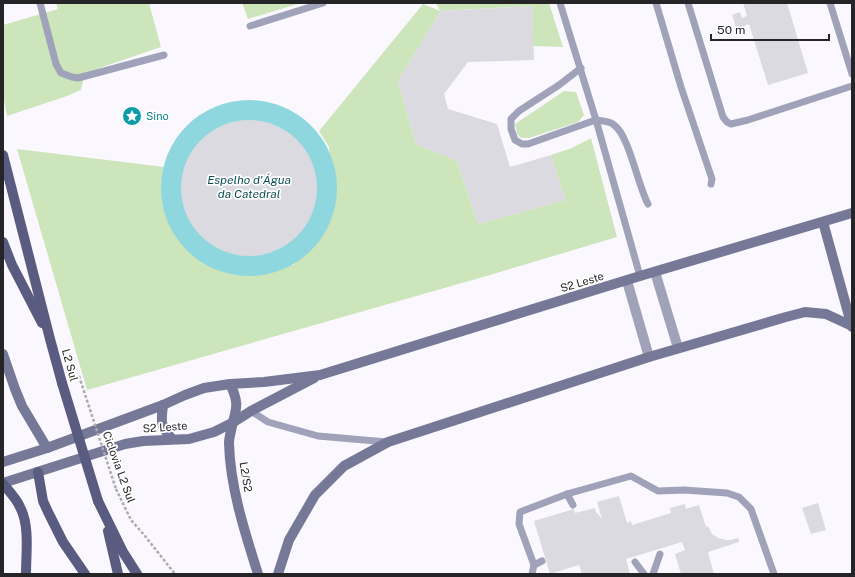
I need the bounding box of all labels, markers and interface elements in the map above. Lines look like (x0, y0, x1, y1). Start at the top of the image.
scale bar (711, 16, 829, 42)
text: 50 m (717, 23, 745, 37)
place icon: Sino (121, 105, 143, 127)
place label: Sino (146, 110, 169, 122)
water label: Espelho d'Água da Catedral (207, 173, 291, 201)
street label: S2 Leste (559, 270, 605, 294)
street label: L2 Sul (60, 348, 80, 382)
street label: S2 Leste (142, 419, 188, 435)
street label: Ciclovia L2 Sul (101, 430, 137, 504)
street label: L2/S2 (237, 461, 255, 494)

